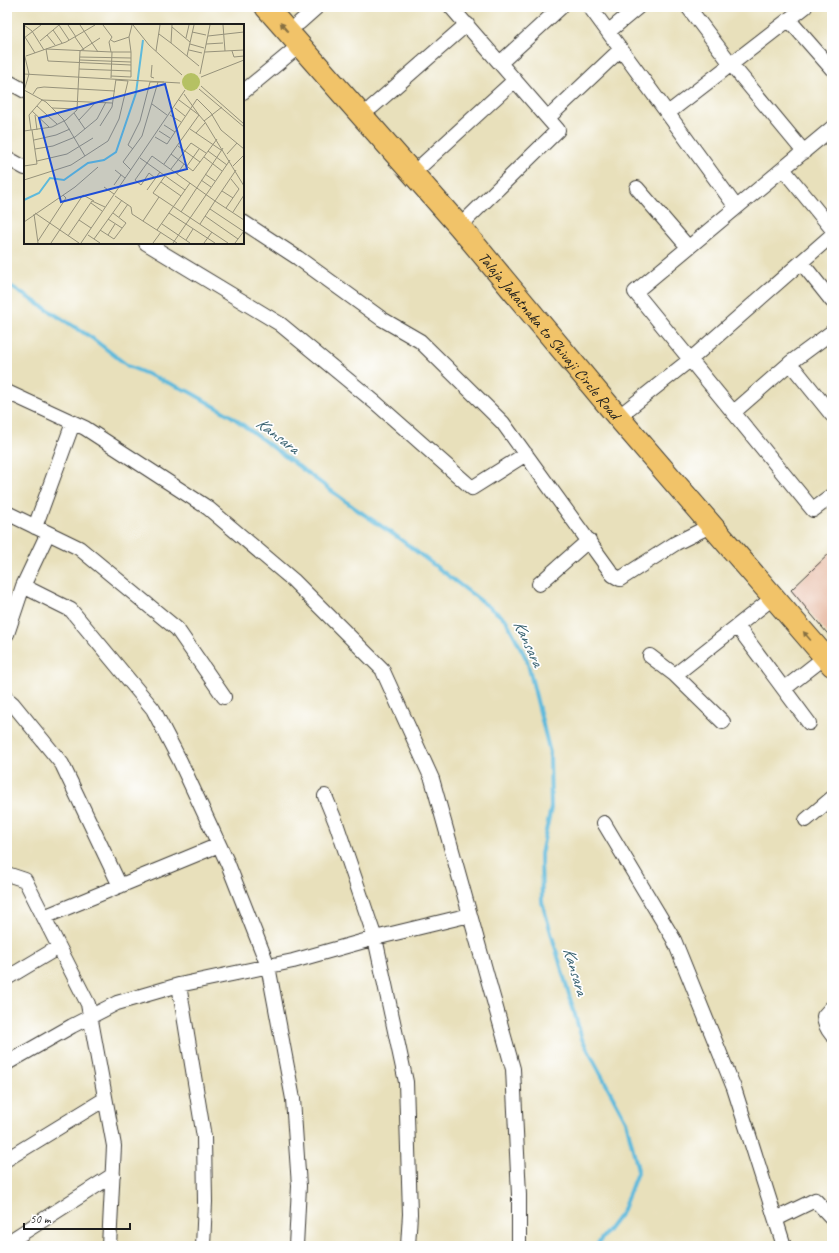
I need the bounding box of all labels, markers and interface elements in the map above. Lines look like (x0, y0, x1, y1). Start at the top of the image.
one-way arrow (280, 23, 289, 32)
inset map (24, 24, 244, 244)
street label: Talaja Jakatnaka to Shivaji Circle Road (474, 248, 626, 426)
water label: Kansara (252, 412, 305, 460)
water label: Kansara (509, 617, 549, 671)
one-way arrow (802, 630, 811, 641)
water label: Kansara (558, 945, 593, 999)
scale bar (24, 1205, 130, 1231)
text: 50 m (30, 1211, 52, 1227)

